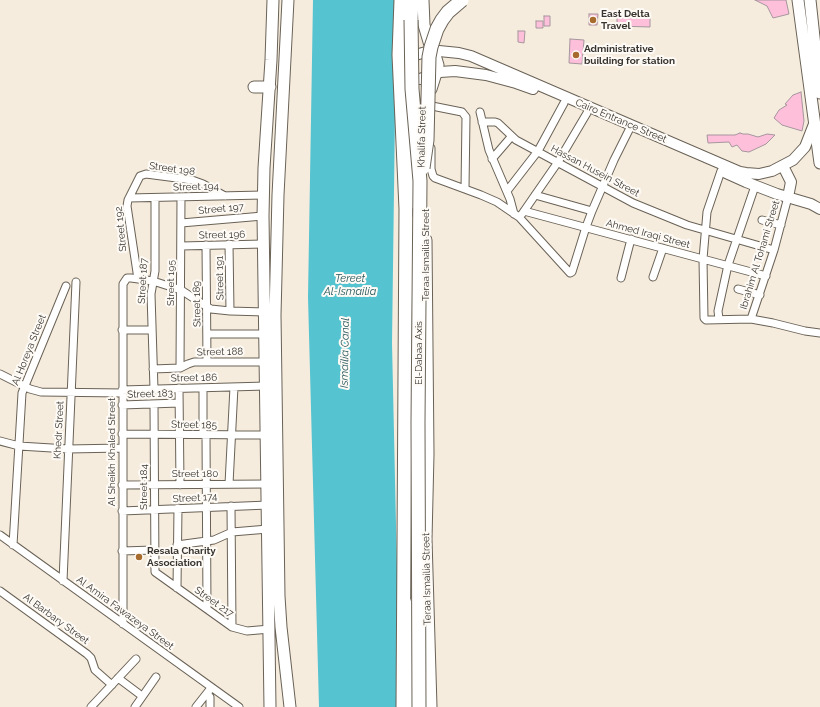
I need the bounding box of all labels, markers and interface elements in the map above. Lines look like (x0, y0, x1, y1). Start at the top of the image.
place label: East Delta Travel (601, 8, 650, 32)
marker: East Delta Travel (588, 15, 598, 25)
place label: Administrative building for station (584, 43, 675, 66)
marker: Administrative building for station (571, 50, 581, 60)
street label: Cairo Entrance Street (574, 96, 668, 146)
street label: Khalifa Street (415, 106, 429, 168)
street label: Hassan Husein Street (549, 143, 641, 199)
street label: Street 198 (148, 160, 196, 178)
street label: Street 194 (173, 181, 219, 193)
street label: Ibrahim Al Tohami Street (738, 199, 782, 311)
street label: Street 197 (198, 201, 244, 217)
street label: Street 192 (113, 206, 129, 252)
street label: Teraa Ismailia Street (420, 209, 432, 301)
street label: Ahmed Iraqi Street (605, 217, 691, 251)
street label: Street 196 (199, 229, 245, 241)
street label: Street 191 (214, 256, 226, 300)
street label: Street 187 (136, 258, 150, 304)
street label: Street 195 (165, 260, 177, 306)
water label: Tereet Al-Ismailia (324, 272, 376, 298)
street label: Street 189 (191, 281, 203, 327)
street label: Al Horeya Street (9, 313, 49, 387)
water label: Ismaïlia Canal (338, 318, 352, 388)
street label: El-Dabaa Axis (413, 321, 425, 385)
street label: Street 188 (197, 346, 243, 358)
street label: Street 186 (171, 372, 217, 384)
street label: Street 183 (127, 387, 173, 401)
street label: Al Sheikh Khaled Street (106, 398, 118, 506)
street label: Khedr Street (51, 401, 67, 459)
street label: Street 185 (171, 419, 217, 431)
street label: Street 184 (138, 464, 150, 510)
street label: Street 180 (172, 468, 218, 480)
street label: Street 174 (172, 491, 218, 505)
street label: Teraa Ismailia Street (420, 533, 434, 625)
place label: Resala Charity Association (147, 545, 216, 568)
marker: Resala Charity Association (134, 552, 144, 562)
street label: Al Amira Fawazeya Street (74, 574, 176, 652)
street label: Street 217 (192, 584, 236, 620)
street label: Al Barbary Street (21, 591, 91, 647)

